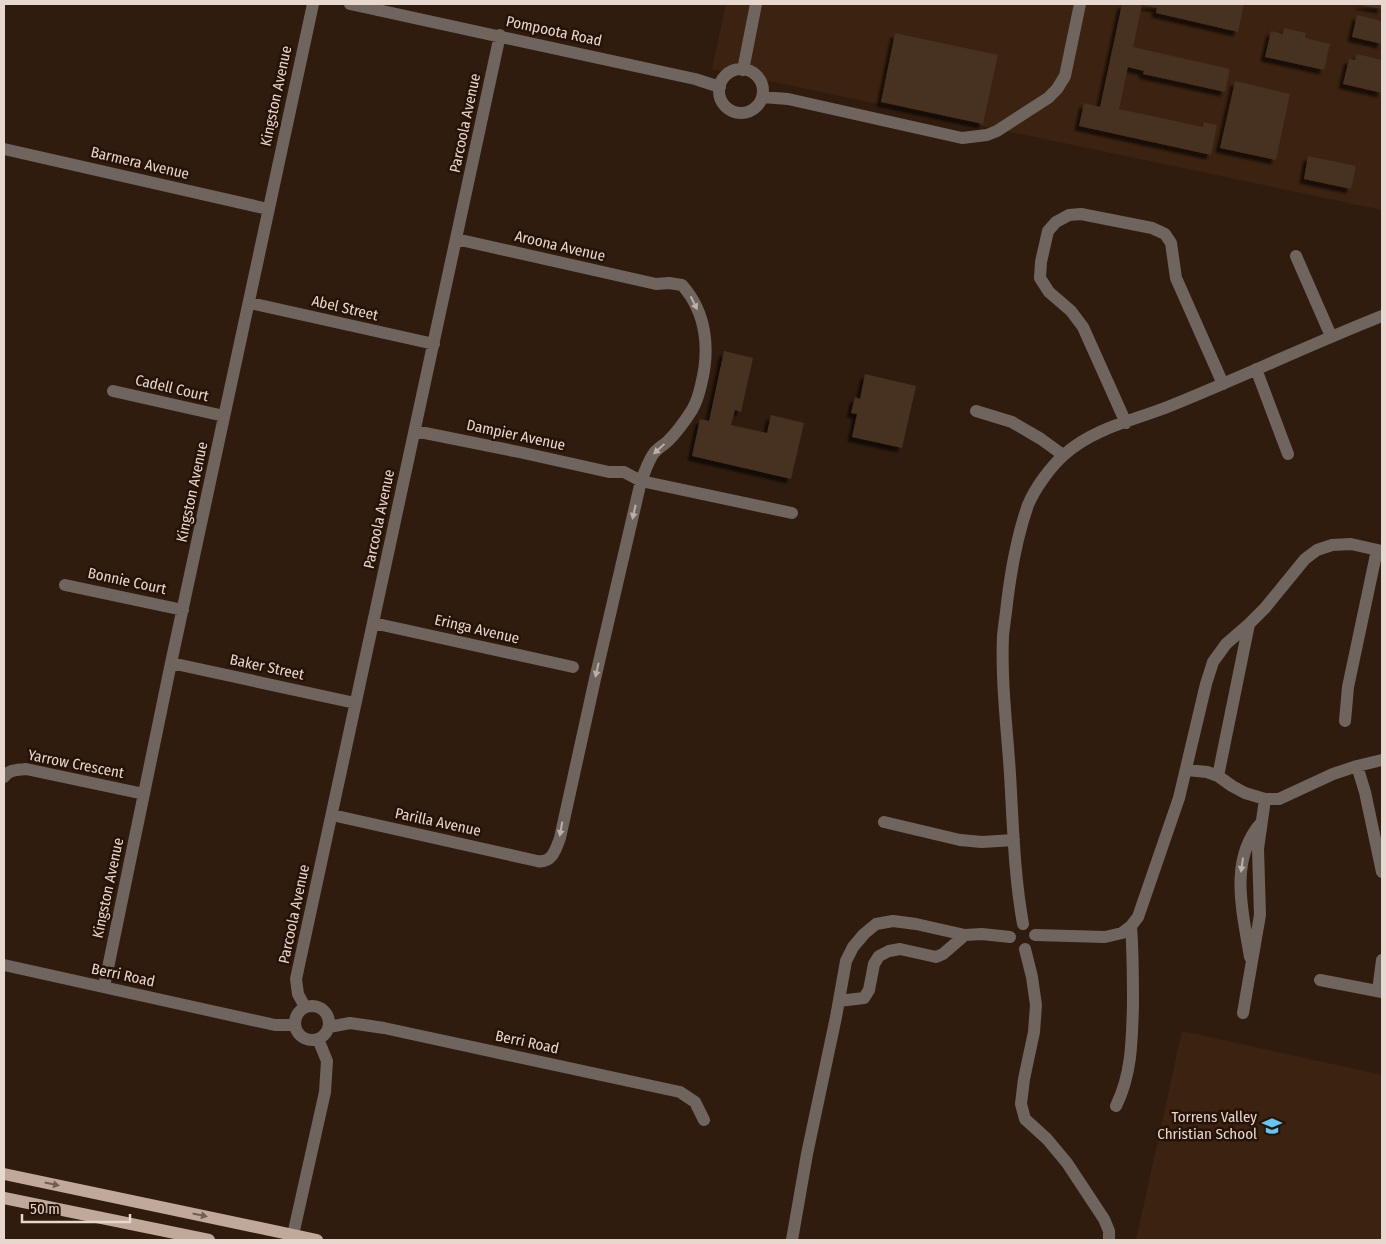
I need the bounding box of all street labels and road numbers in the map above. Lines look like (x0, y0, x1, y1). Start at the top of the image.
street label: Pompoota Road (505, 12, 603, 50)
street label: Kingston Avenue (257, 44, 295, 148)
street label: Parcoola Avenue (446, 72, 484, 174)
street label: Barmera Avenue (89, 143, 191, 183)
street label: Aroona Avenue (513, 227, 607, 265)
street label: Abel Street (310, 292, 380, 324)
street label: Cadell Court (133, 371, 211, 405)
street label: Dampier Avenue (465, 416, 567, 454)
street label: Kingston Avenue (173, 440, 211, 544)
street label: Parcoola Avenue (360, 468, 398, 570)
street label: Bonnie Court (86, 564, 168, 598)
street label: Eringa Avenue (433, 610, 521, 648)
street label: Baker Street (228, 650, 306, 684)
street label: Yarrow Crescent (27, 746, 126, 782)
street label: Parilla Avenue (393, 804, 483, 840)
street label: Kingston Avenue (89, 836, 127, 940)
street label: Parcoola Avenue (275, 863, 313, 965)
street label: Berri Road (90, 959, 156, 991)
street label: Berri Road (494, 1026, 560, 1058)

